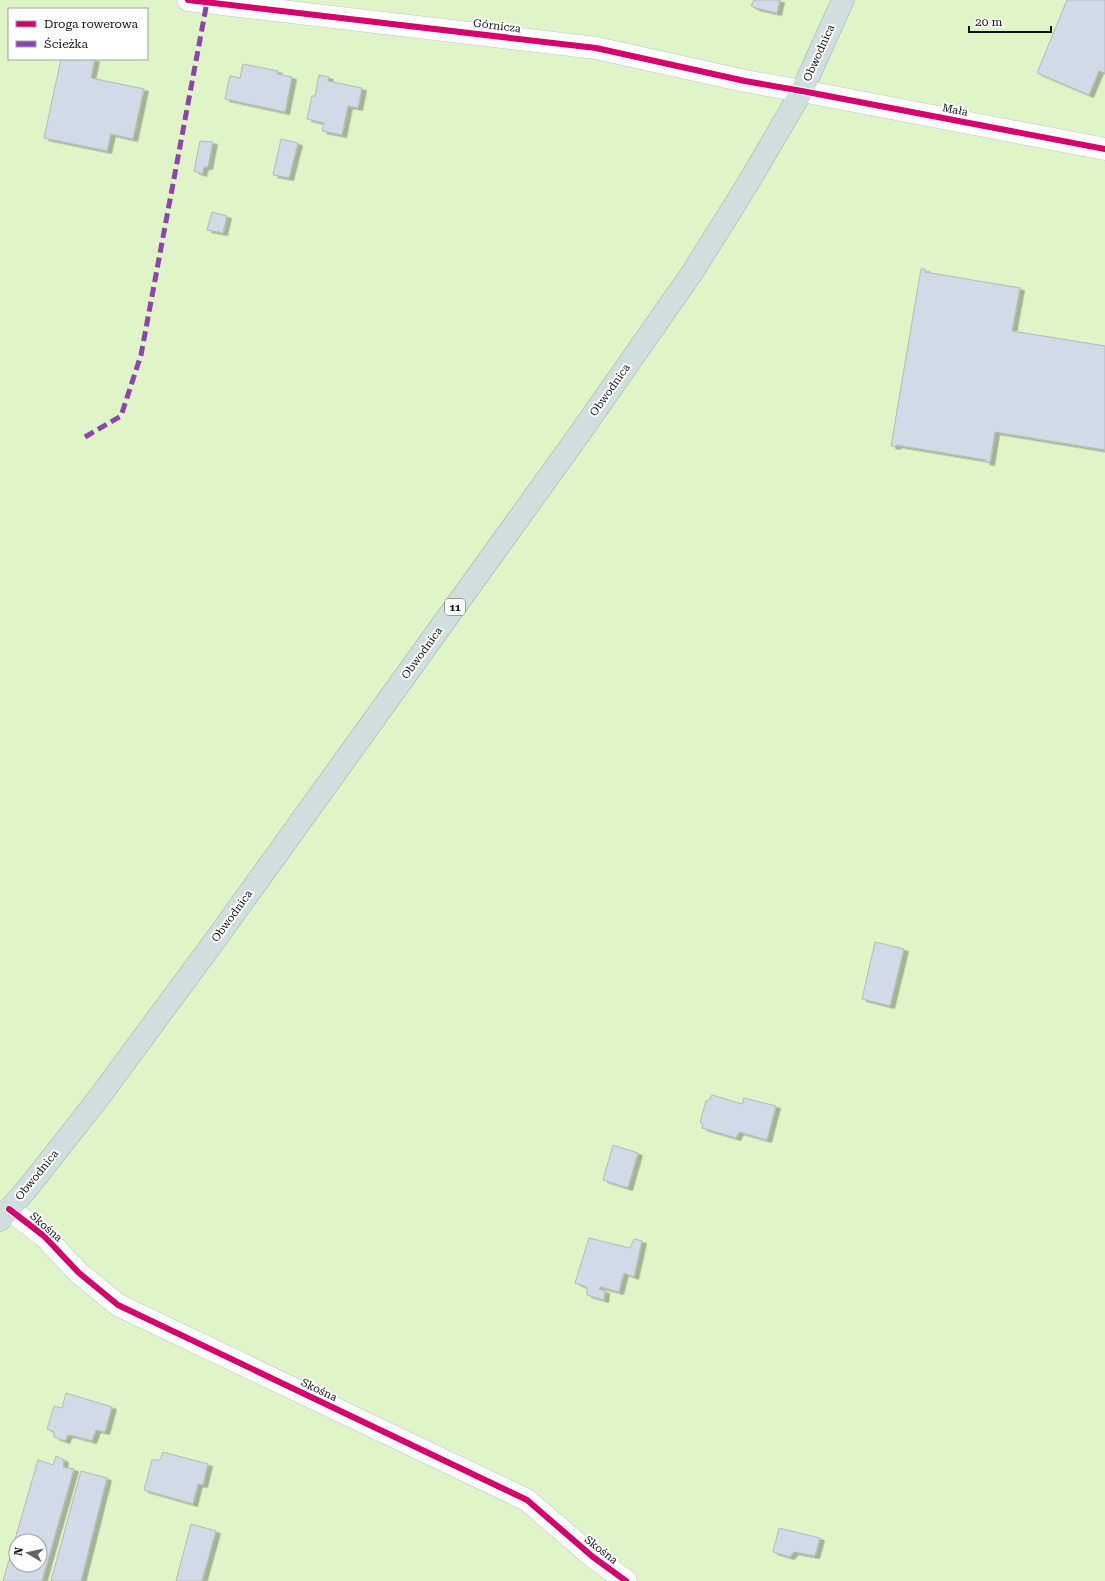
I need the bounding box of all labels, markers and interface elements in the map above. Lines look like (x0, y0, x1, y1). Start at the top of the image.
legend (8, 8, 148, 60)
scale bar (969, 8, 1051, 34)
text: 20 m (975, 15, 1002, 29)
text: Droga rowerowa (44, 17, 138, 31)
street label: Górnicza (472, 17, 522, 35)
street label: Obwodnica (801, 22, 837, 84)
text: Ścieżka (44, 37, 89, 51)
street label: Mała (941, 101, 969, 119)
street label: Obwodnica (587, 361, 633, 419)
road number: 11 (445, 599, 465, 615)
street label: Obwodnica (399, 624, 445, 682)
street label: Obwodnica (209, 887, 255, 945)
street label: Obwodnica (13, 1147, 61, 1203)
street label: Skośna (27, 1209, 65, 1245)
street label: Skośna (299, 1376, 339, 1404)
north arrow (8, 1533, 48, 1573)
street label: Skośna (582, 1533, 620, 1567)
text: N (12, 1546, 26, 1557)

